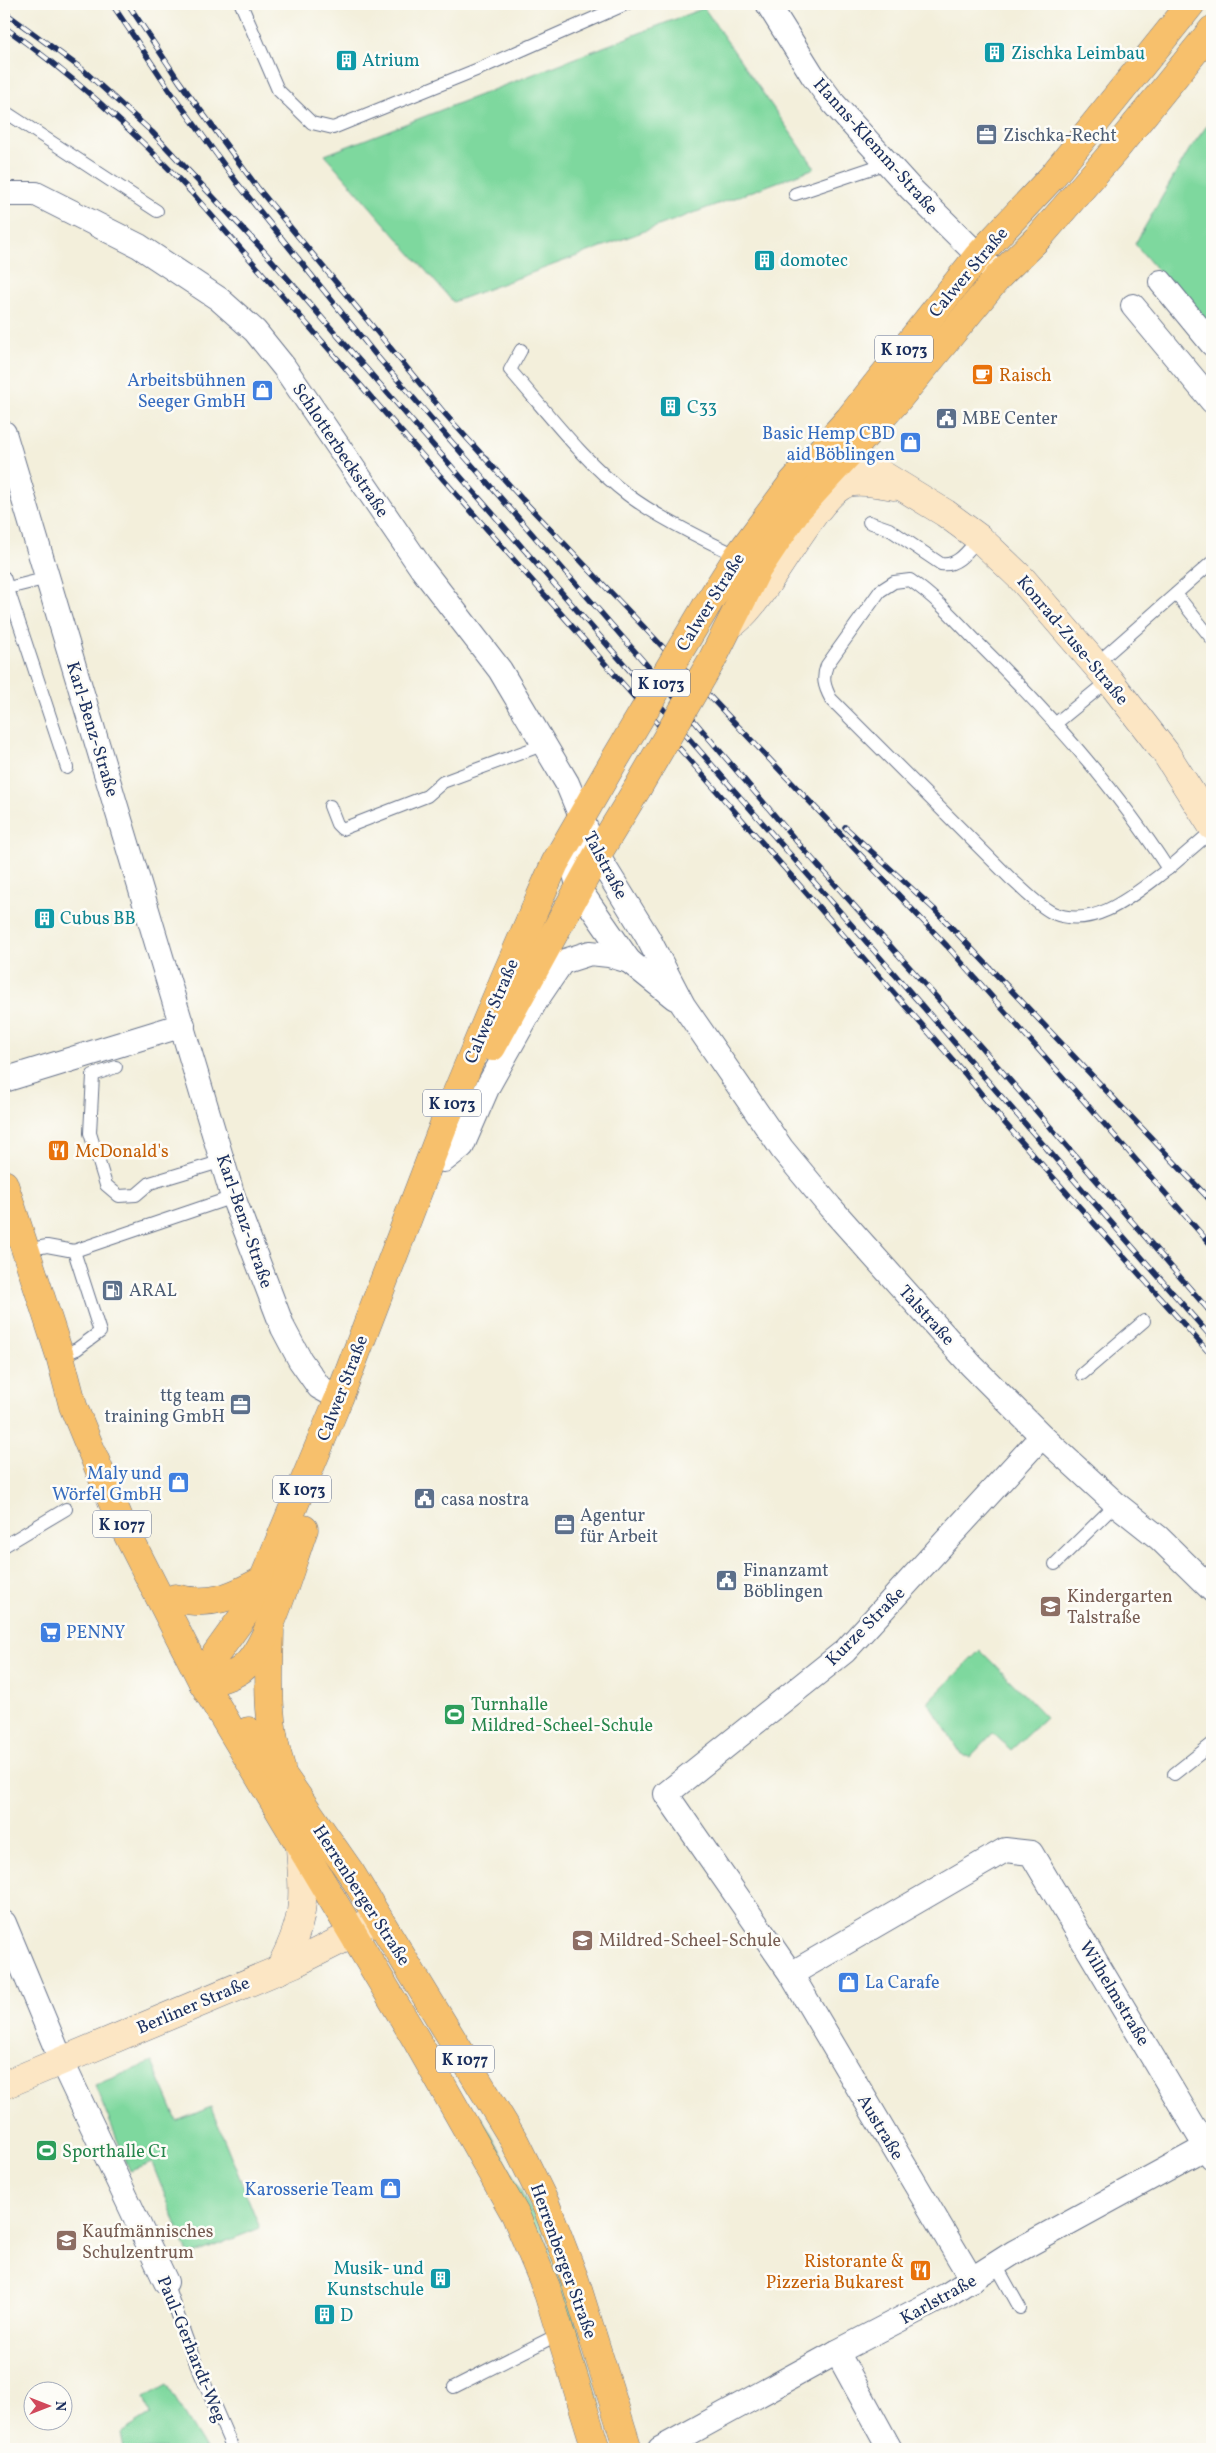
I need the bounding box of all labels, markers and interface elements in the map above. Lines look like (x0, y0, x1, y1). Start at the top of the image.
building icon: Zischka Leimbau (983, 41, 1007, 65)
place label: Zischka Leimbau (1011, 42, 1145, 67)
building icon: Atrium (334, 48, 358, 72)
place label: Atrium (362, 49, 420, 74)
street label: Hanns-Klemm-Straße (807, 73, 943, 221)
office icon: Zischka-Recht (975, 123, 999, 147)
place label: Zischka-Recht (1003, 124, 1117, 149)
street label: Calwer Straße (924, 222, 1015, 324)
building icon: domotec (752, 248, 776, 272)
place label: domotec (780, 249, 848, 274)
road number: K 1073 (875, 336, 933, 362)
cafe icon: Raisch (971, 363, 995, 387)
place label: Raisch (999, 364, 1052, 389)
place label: Arbeitsbühnen Seeger GmbH (127, 369, 246, 415)
shop icon: Arbeitsbühnen Seeger GmbH (250, 378, 274, 402)
street label: Schlotterbeckstraße (285, 379, 394, 523)
building icon: C33 (659, 395, 683, 419)
place label: C33 (687, 396, 717, 421)
public building icon: MBE Center (934, 406, 958, 430)
place label: MBE Center (962, 407, 1058, 432)
place label: Basic Hemp CBD aid Böblingen (762, 422, 895, 468)
shop icon: Basic Hemp CBD aid Böblingen (899, 431, 923, 455)
street label: Calwer Straße (671, 549, 751, 657)
street label: Konrad-Zuse-Straße (1010, 571, 1134, 711)
street label: Karl-Benz-Straße (59, 659, 124, 800)
road number: K 1073 (632, 670, 690, 696)
street label: Talstraße (576, 827, 633, 904)
building icon: Cubus BB (32, 906, 56, 930)
place label: Cubus BB (60, 907, 136, 932)
street label: Calwer Straße (459, 955, 526, 1068)
road number: K 1073 (423, 1090, 481, 1116)
restaurant icon: McDonald's (47, 1139, 71, 1163)
place label: McDonald's (75, 1140, 169, 1165)
street label: Karl-Benz-Straße (209, 1151, 278, 1292)
fuel station icon: ARAL (101, 1278, 125, 1302)
place label: ARAL (129, 1279, 177, 1304)
street label: Talstraße (892, 1280, 960, 1352)
street label: Calwer Straße (312, 1332, 375, 1445)
place label: ttg team training GmbH (105, 1384, 225, 1430)
office icon: ttg team training GmbH (229, 1393, 253, 1417)
place label: Maly und Wörfel GmbH (52, 1462, 162, 1508)
shop icon: Maly und Wörfel GmbH (166, 1471, 190, 1495)
road number: K 1073 (273, 1476, 331, 1502)
public building icon: casa nostra (413, 1487, 437, 1511)
place label: casa nostra (441, 1488, 529, 1513)
place label: Agentur für Arbeit (580, 1504, 658, 1550)
road number: K 1077 (93, 1510, 151, 1538)
office icon: Agentur für Arbeit (552, 1513, 576, 1537)
place label: Finanzamt Böblingen (743, 1559, 829, 1605)
public building icon: Finanzamt Böblingen (715, 1568, 739, 1592)
street label: Kurze Straße (821, 1582, 911, 1672)
place label: Kindergarten Talstraße (1067, 1585, 1173, 1631)
school or university icon: Kindergarten Talstraße (1039, 1594, 1063, 1618)
supermarket icon: PENNY (38, 1620, 62, 1644)
place label: PENNY (66, 1621, 125, 1646)
place label: Turnhalle Mildred-Scheel-Schule (471, 1693, 653, 1739)
sports icon: Turnhalle Mildred-Scheel-Schule (443, 1702, 467, 1726)
street label: Herrenberger Straße (306, 1821, 416, 1971)
school or university icon: Mildred-Scheel-Schule (571, 1928, 595, 1952)
place label: Mildred-Scheel-Schule (599, 1929, 781, 1954)
street label: Wilhelmstraße (1072, 1936, 1155, 2051)
shop icon: La Carafe (837, 1970, 861, 1994)
street label: Berliner Straße (133, 1971, 254, 2041)
place label: La Carafe (865, 1971, 940, 1996)
road number: K 1077 (436, 2046, 494, 2072)
street label: Austraße (850, 2090, 909, 2165)
sports icon: Sporthalle C1 (34, 2139, 58, 2163)
place label: Sporthalle C1 (62, 2140, 167, 2165)
shop icon: Karosserie Team (378, 2177, 402, 2201)
place label: Karosserie Team (245, 2178, 374, 2203)
street label: Herrenberger Straße (523, 2181, 602, 2343)
place label: Kaufmännisches Schulzentrum (82, 2220, 214, 2266)
school or university icon: Kaufmännisches Schulzentrum (54, 2229, 78, 2253)
place label: Ristorante & Pizzeria Bukarest (766, 2250, 904, 2296)
place label: Musik- und Kunstschule (327, 2257, 424, 2303)
restaurant icon: Ristorante & Pizzeria Bukarest (908, 2259, 932, 2283)
building icon: Musik- und Kunstschule (428, 2266, 452, 2290)
street label: Karlstraße (896, 2269, 981, 2332)
street label: Paul-Gerhardt-Weg (150, 2273, 231, 2427)
building icon: D (312, 2303, 336, 2327)
place label: D (340, 2304, 353, 2329)
north arrow (22, 2380, 72, 2430)
text: N (50, 2401, 69, 2411)

